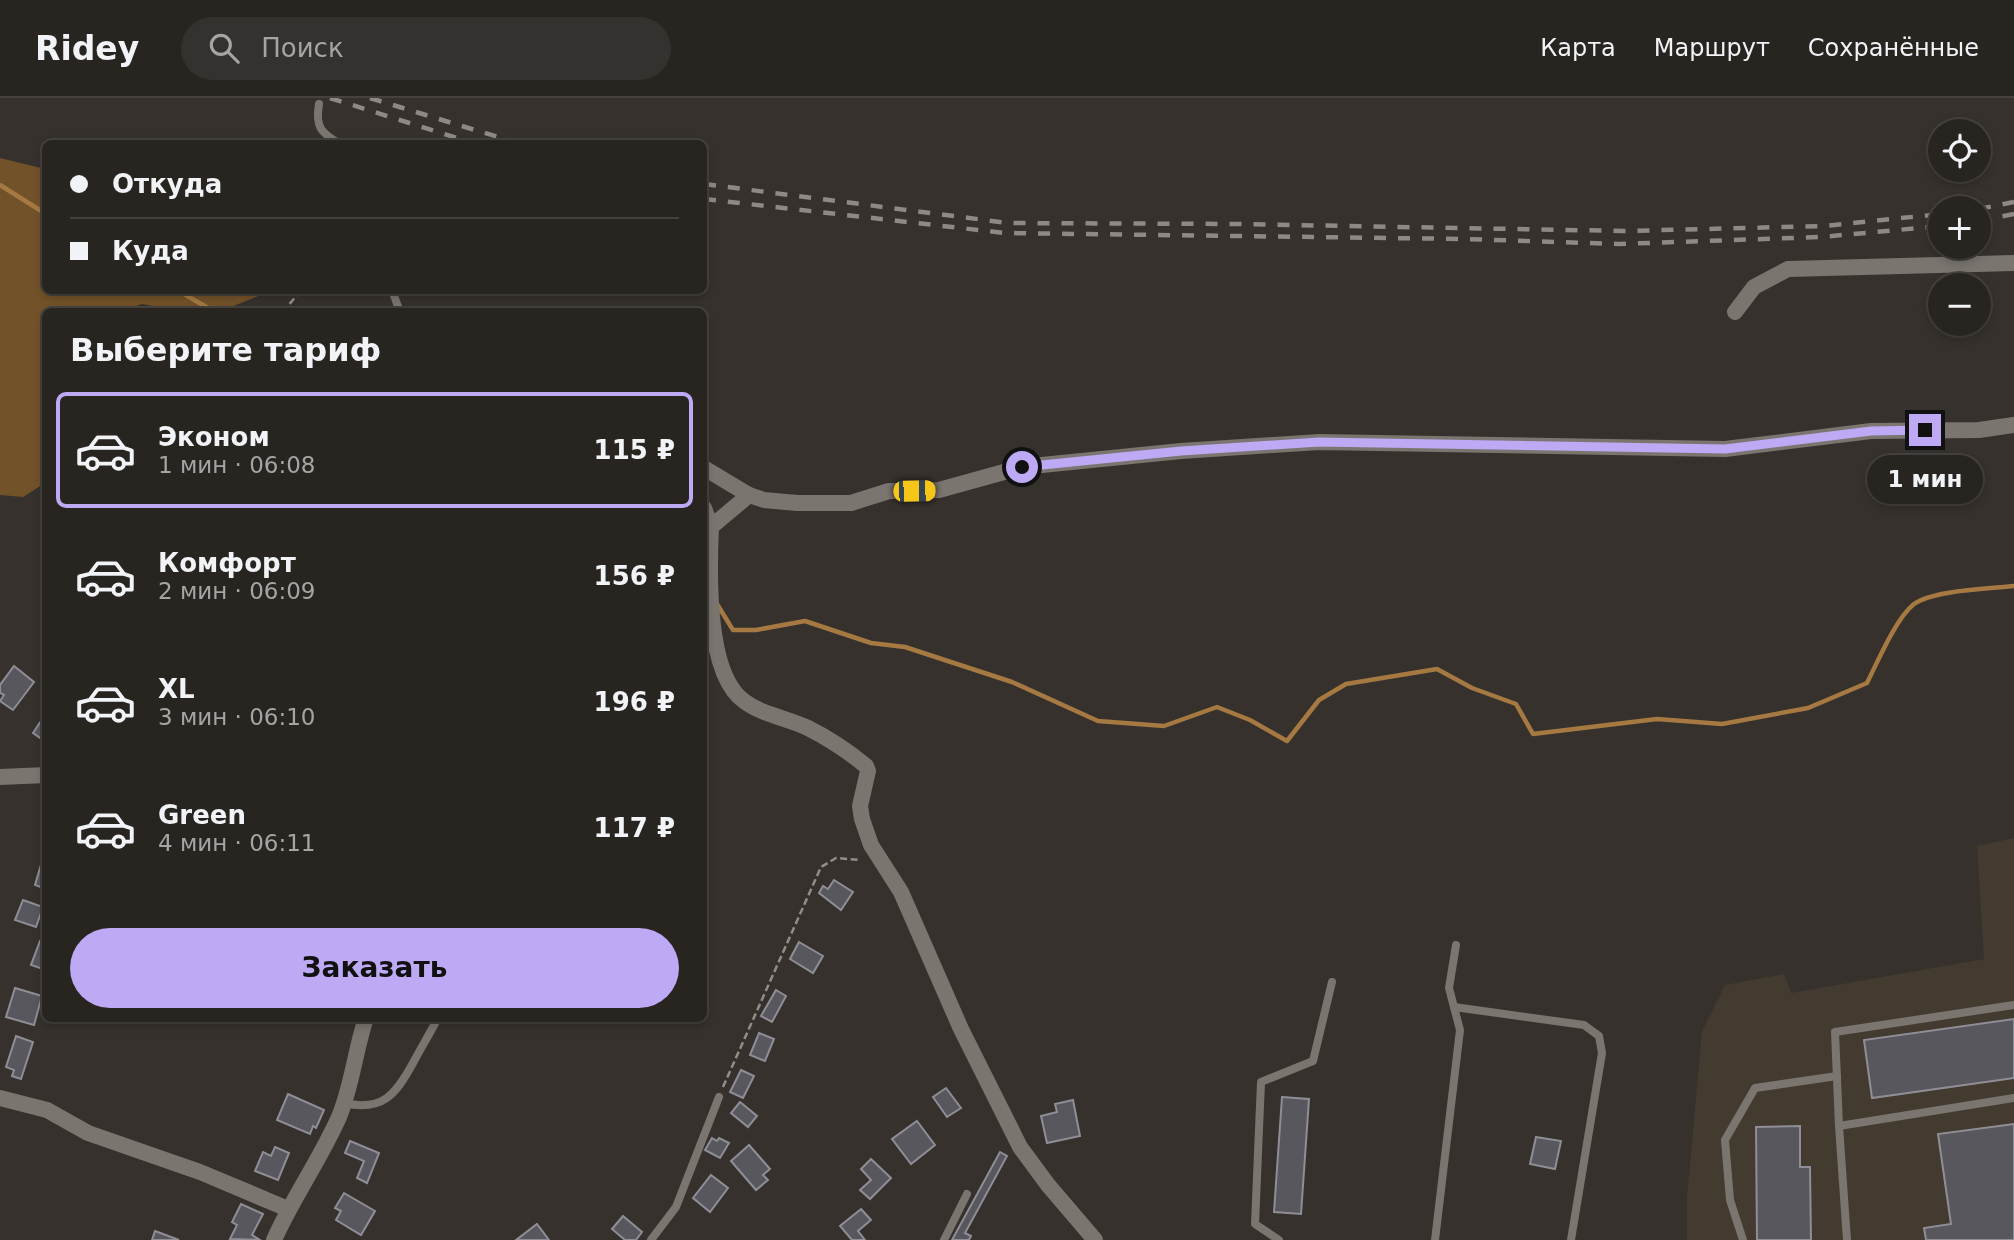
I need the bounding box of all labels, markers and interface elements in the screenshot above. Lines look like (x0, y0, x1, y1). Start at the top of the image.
search box (181, 17, 671, 80)
text: Ridey (35, 29, 139, 68)
icon: search (205, 29, 243, 67)
text: Поиск (261, 33, 344, 63)
text: Карта (1540, 34, 1616, 62)
text: Маршрут (1654, 34, 1770, 62)
text: Сохранённые (1808, 34, 1979, 62)
map controls (1928, 119, 1991, 336)
button: locate (1928, 119, 1991, 182)
text: Откуда (112, 169, 222, 199)
button: + (1928, 196, 1991, 259)
text: Куда (112, 236, 189, 266)
button: − (1928, 273, 1991, 336)
text: Выберите тариф (70, 331, 381, 369)
route end (1909, 414, 1941, 446)
icon: car (74, 419, 137, 482)
text: Эконом (158, 422, 270, 452)
text: 115 ₽ (594, 435, 675, 465)
route start (1006, 451, 1038, 483)
text: 1 мин · 06:08 (158, 452, 316, 478)
callout: 1 мин (1867, 454, 1983, 504)
text: 1 мин (1888, 466, 1962, 492)
car (893, 480, 936, 502)
icon: car (74, 545, 137, 608)
text: Комфорт (158, 548, 296, 578)
text: 156 ₽ (594, 561, 675, 591)
text: 2 мин · 06:09 (158, 578, 316, 604)
icon: car (74, 671, 137, 734)
text: XL (158, 674, 195, 704)
text: 196 ₽ (594, 687, 675, 717)
text: 3 мин · 06:10 (158, 704, 316, 730)
icon: car (74, 797, 137, 860)
text: Green (158, 800, 246, 830)
text: 117 ₽ (594, 813, 675, 843)
text: 4 мин · 06:11 (158, 830, 316, 856)
button: Заказать (70, 928, 679, 1008)

